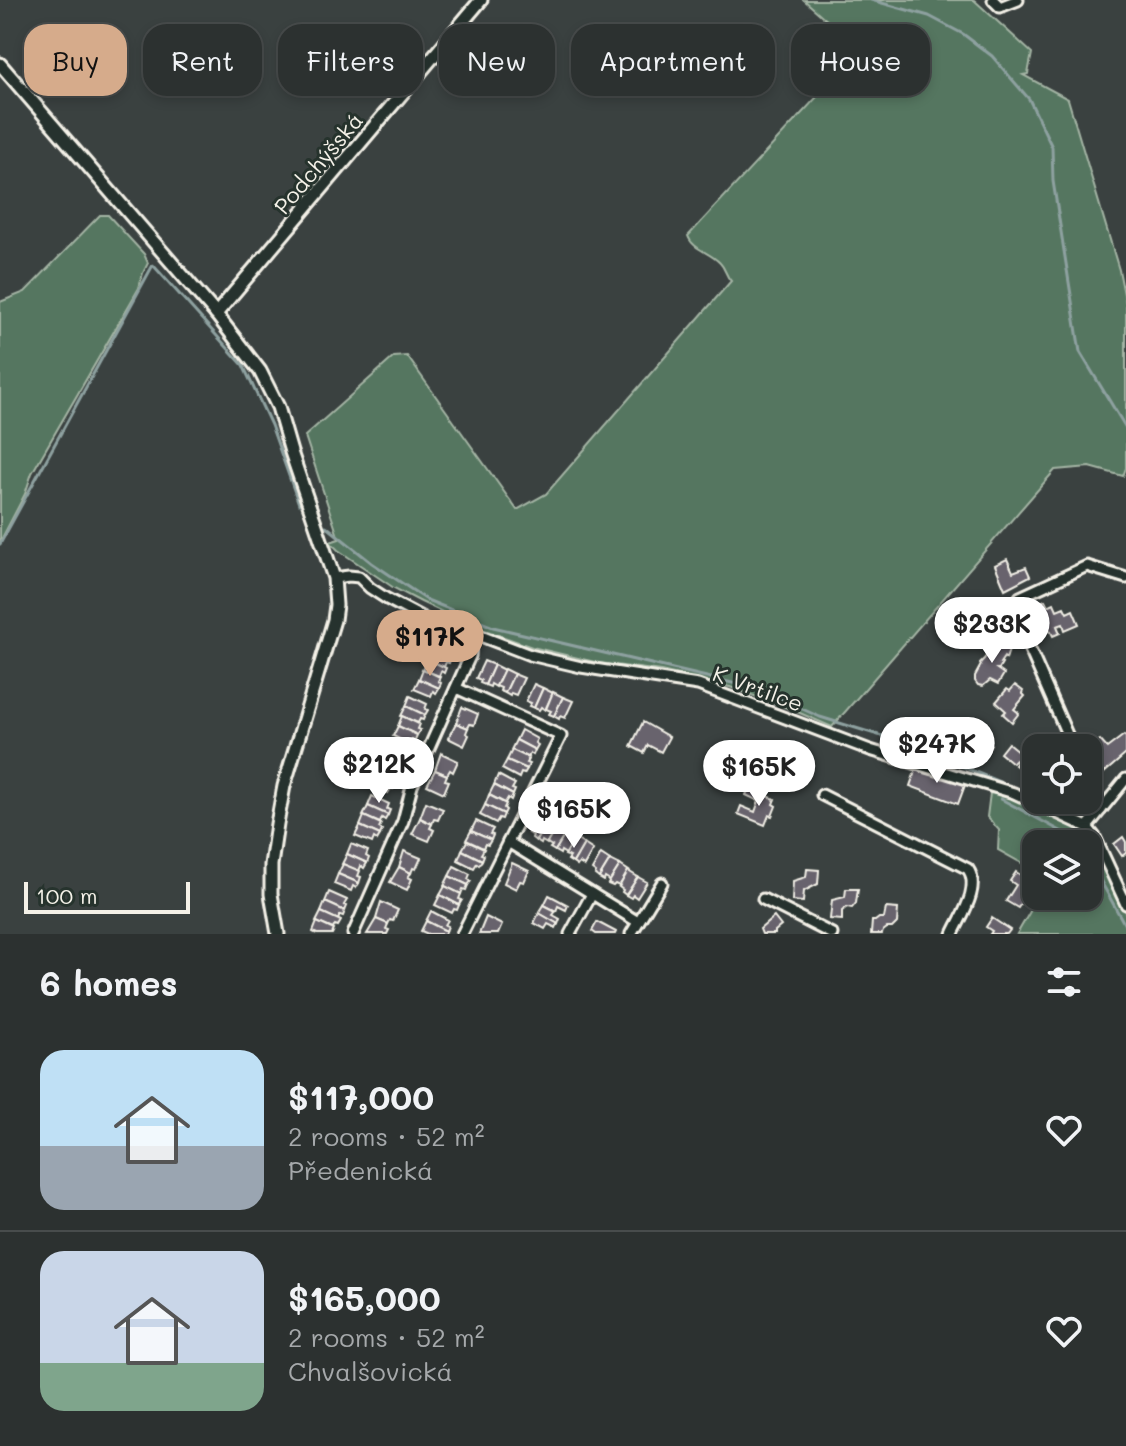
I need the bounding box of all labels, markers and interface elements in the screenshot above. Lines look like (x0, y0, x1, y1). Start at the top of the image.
chip: Buy (24, 24, 127, 96)
chip: Rent (143, 24, 262, 96)
chip: Filters (278, 24, 423, 96)
chip: New (439, 24, 555, 96)
chip: Apartment (571, 24, 775, 96)
chip: House (791, 24, 930, 96)
street label: Podchýšská (267, 106, 369, 220)
pin: $233K (936, 597, 1048, 665)
text: $233K (953, 606, 1031, 640)
pin: $117K (374, 610, 486, 678)
text: $117K (395, 619, 465, 653)
street label: K Vrtilce (709, 658, 807, 718)
pin: $247K (881, 717, 993, 785)
text: $247K (898, 726, 976, 760)
map controls (1022, 734, 1102, 910)
button: locate (1022, 734, 1102, 814)
pin: $212K (323, 737, 435, 805)
pin: $165K (703, 740, 815, 808)
text: $212K (342, 746, 416, 780)
text: $165K (721, 749, 797, 783)
pin: $165K (518, 782, 630, 850)
text: $165K (536, 791, 612, 825)
button: layers (1022, 830, 1102, 910)
scale bar (24, 878, 190, 914)
text: 100 m (36, 881, 98, 910)
text: 6 homes (40, 960, 178, 1005)
icon: filters (1042, 960, 1086, 1004)
text: $117,000 (288, 1074, 434, 1119)
icon: home (104, 1082, 200, 1178)
icon: heart (1042, 1108, 1086, 1152)
text: 2 rooms · 52 m² (288, 1119, 485, 1153)
text: Předenická (288, 1153, 433, 1187)
text: $165,000 (288, 1275, 441, 1320)
icon: home (104, 1283, 200, 1379)
icon: heart (1042, 1309, 1086, 1353)
text: 2 rooms · 52 m² (288, 1320, 485, 1354)
text: Chvalšovická (288, 1354, 453, 1388)

